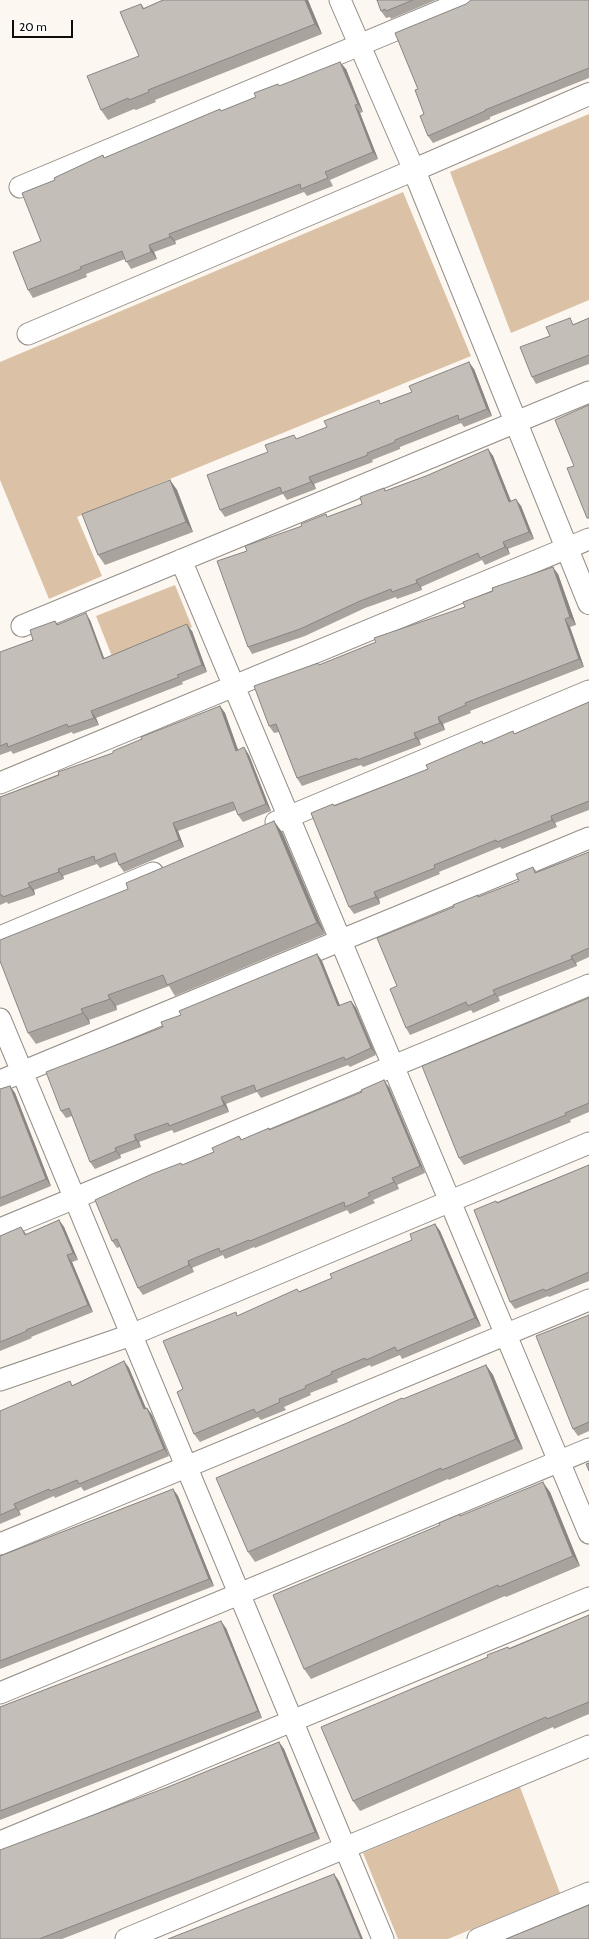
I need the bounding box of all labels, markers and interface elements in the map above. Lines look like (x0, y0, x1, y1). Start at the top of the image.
scale bar (14, 12, 75, 38)
text: 20 m (19, 19, 47, 34)

